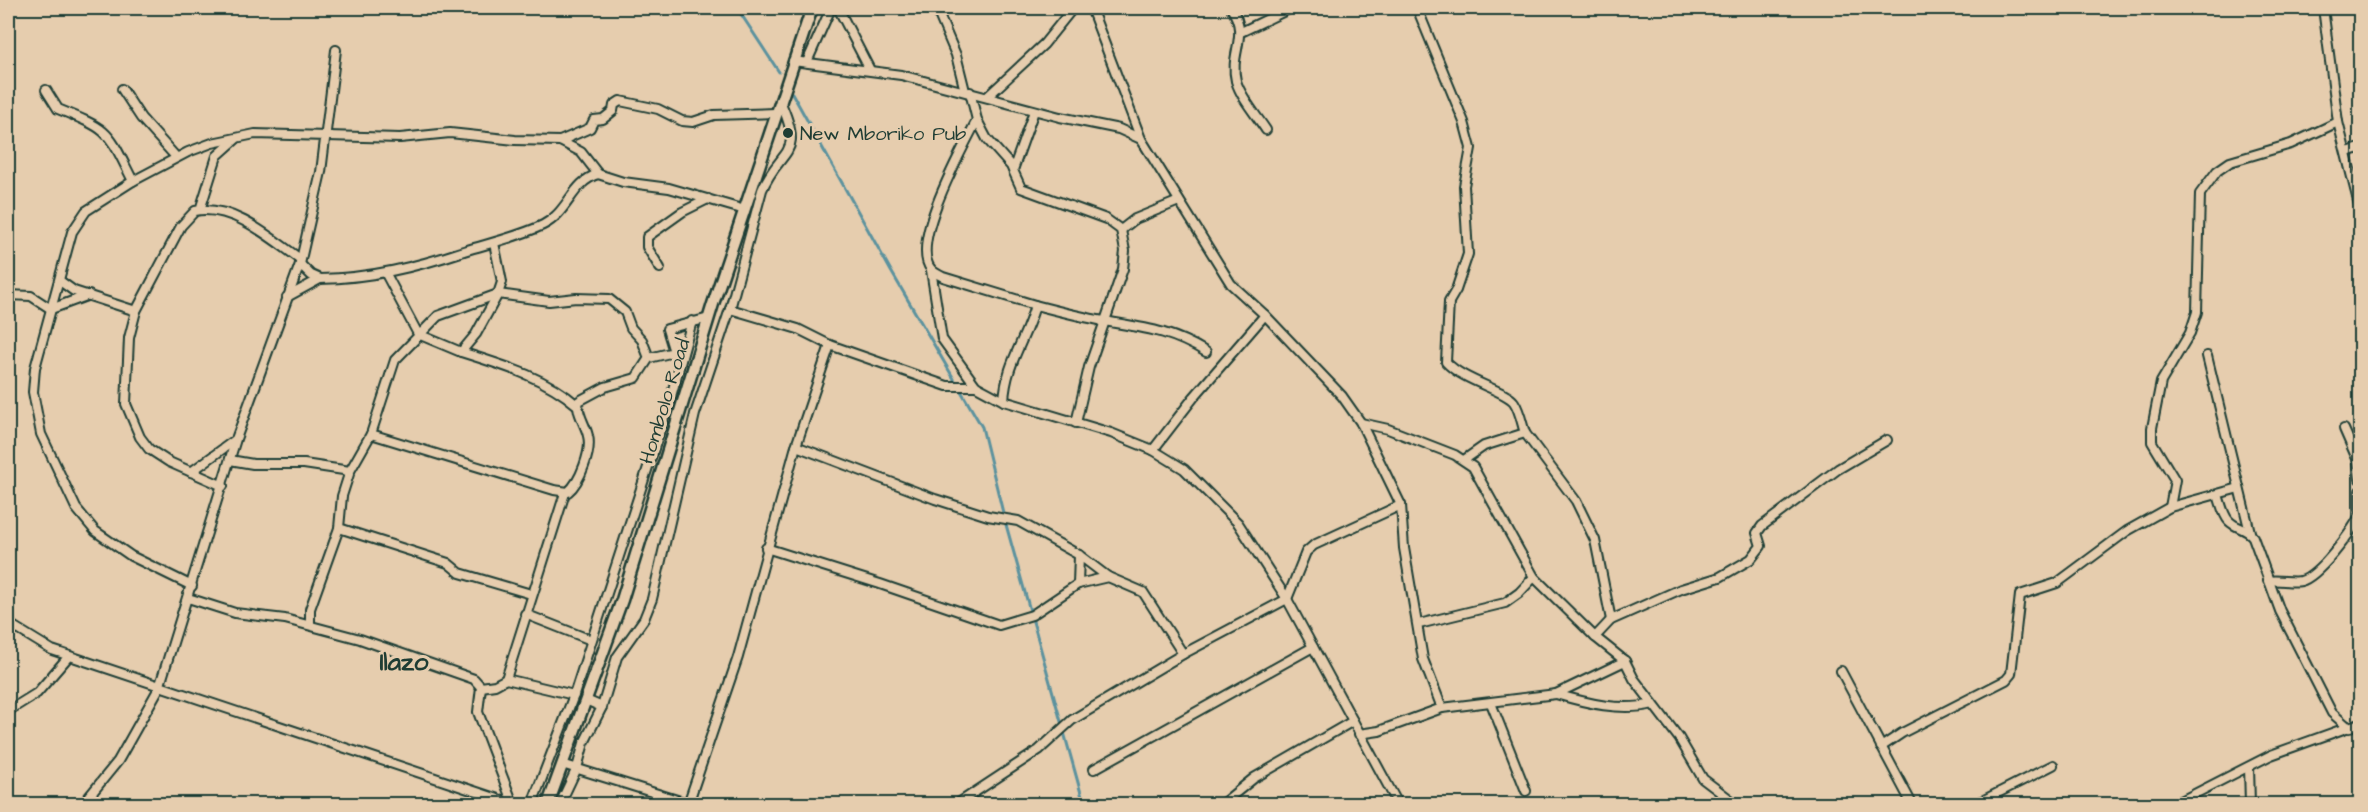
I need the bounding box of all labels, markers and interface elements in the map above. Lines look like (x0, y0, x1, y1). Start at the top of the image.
place label: New Mboriko Pub (800, 120, 966, 148)
marker: New Mboriko Pub (781, 126, 795, 140)
street label: Hombolo Road (633, 335, 697, 467)
district label: Ilazo (380, 644, 429, 680)

